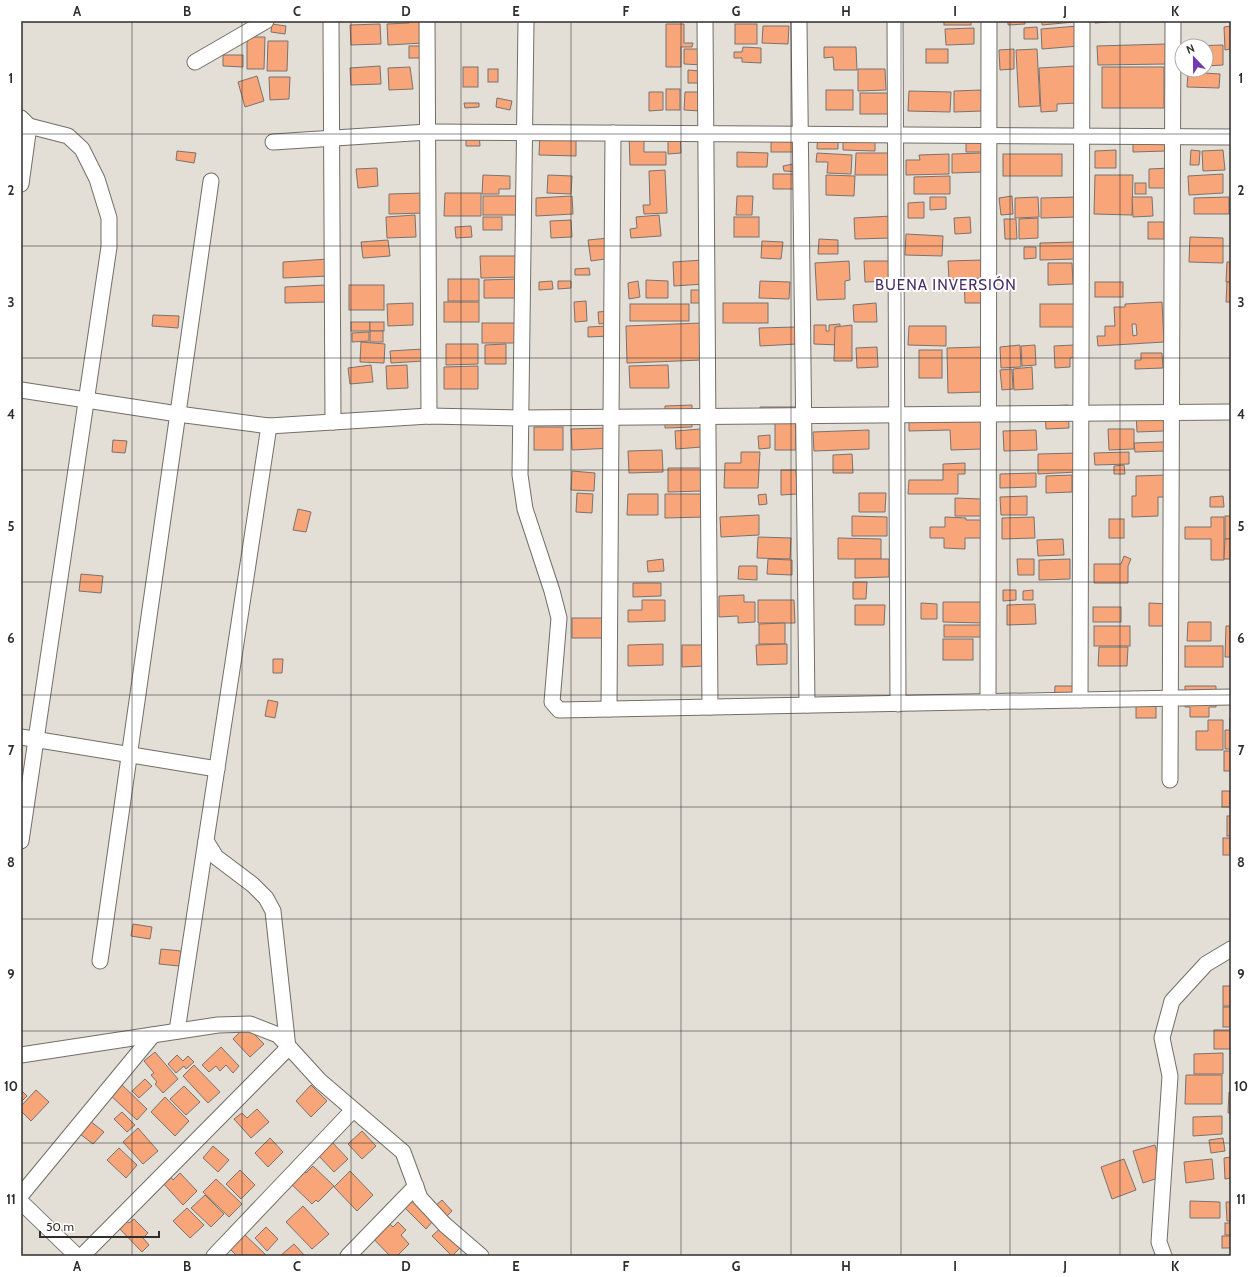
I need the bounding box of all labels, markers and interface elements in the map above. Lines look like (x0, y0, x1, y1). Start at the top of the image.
text: A (73, 3, 82, 19)
text: B (183, 3, 191, 19)
text: C (293, 3, 301, 19)
text: D (401, 3, 411, 19)
text: E (512, 3, 520, 19)
text: F (623, 3, 630, 19)
text: G (732, 3, 741, 19)
text: H (841, 3, 851, 19)
text: I (953, 3, 957, 19)
text: J (1062, 3, 1067, 19)
text: K (1171, 3, 1180, 19)
north arrow (1174, 38, 1214, 78)
text: N (1184, 41, 1196, 57)
text: 1 (9, 70, 13, 86)
text: 1 (1239, 70, 1243, 86)
text: 2 (8, 182, 15, 198)
text: 2 (1238, 182, 1245, 198)
district label: BUENA INVERSIÓN (875, 275, 1017, 294)
text: 3 (7, 294, 15, 310)
text: 3 (1237, 294, 1245, 310)
text: 4 (7, 406, 15, 422)
text: 4 (1237, 406, 1245, 422)
text: 5 (8, 518, 15, 534)
text: 5 (1238, 518, 1245, 534)
text: 6 (7, 630, 15, 646)
text: 6 (1237, 630, 1245, 646)
text: 7 (8, 742, 15, 758)
text: 7 (1238, 742, 1245, 758)
text: 8 (7, 854, 15, 870)
text: 8 (1237, 854, 1245, 870)
text: 9 (7, 966, 15, 982)
text: 9 (1237, 966, 1245, 982)
text: 10 (4, 1078, 18, 1094)
text: 10 (1234, 1078, 1248, 1094)
text: 11 (6, 1191, 16, 1207)
text: 11 (1236, 1191, 1246, 1207)
scale bar (40, 1213, 159, 1239)
text: 50 m (46, 1219, 74, 1234)
text: A (73, 1258, 82, 1274)
text: B (183, 1258, 191, 1274)
text: C (293, 1258, 301, 1274)
text: D (401, 1258, 411, 1274)
text: E (512, 1258, 520, 1274)
text: F (623, 1258, 630, 1274)
text: G (732, 1258, 741, 1274)
text: H (841, 1258, 851, 1274)
text: I (953, 1258, 957, 1274)
text: J (1062, 1258, 1067, 1274)
text: K (1171, 1258, 1180, 1274)

